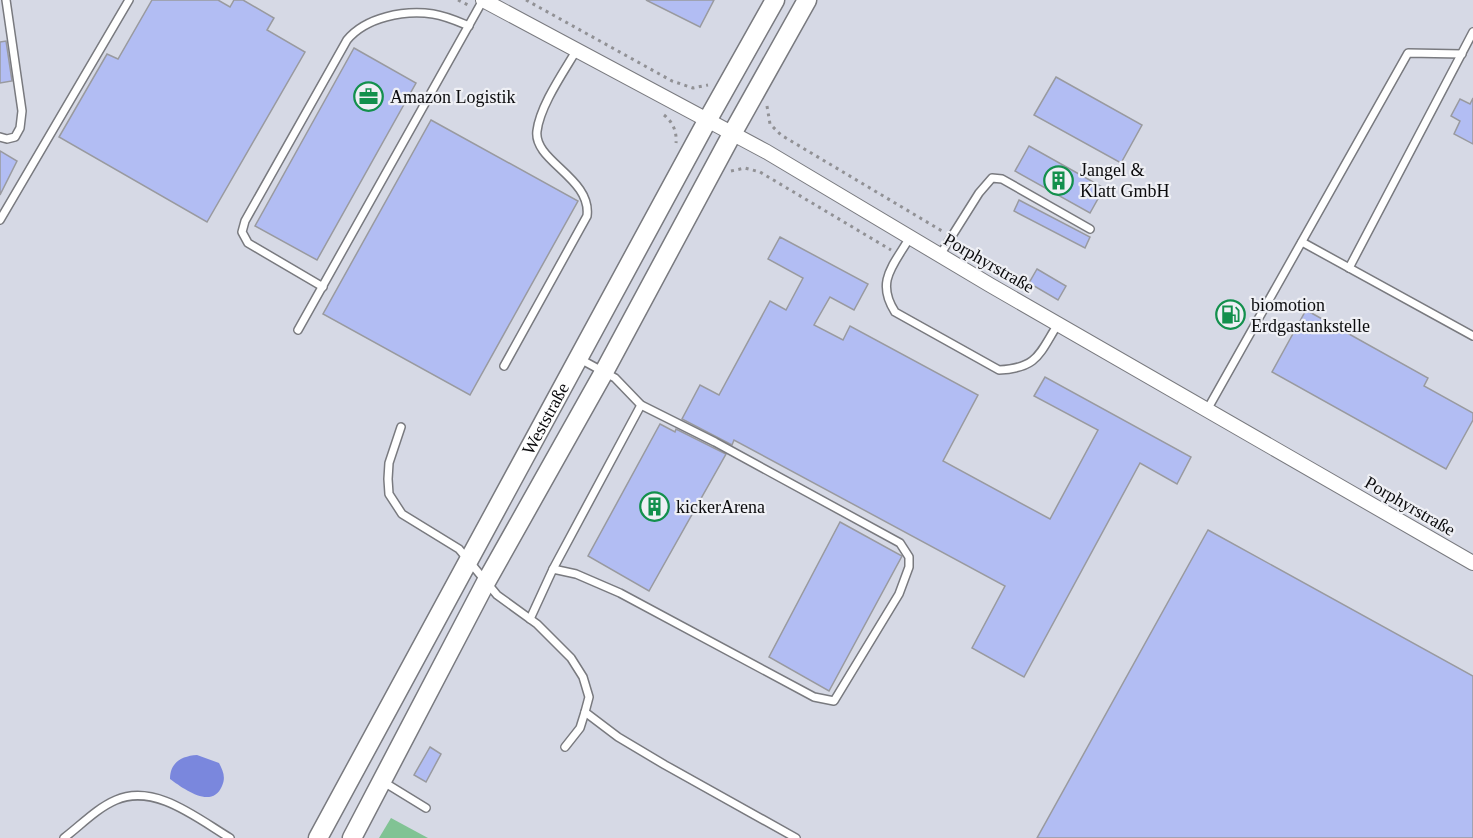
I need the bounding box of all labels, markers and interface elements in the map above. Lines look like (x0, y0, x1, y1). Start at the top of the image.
office icon: Amazon Logistik (353, 81, 385, 113)
place label: Amazon Logistik (390, 87, 515, 107)
place label: Jangel & Klatt GmbH (1080, 160, 1170, 201)
building icon: Jangel & Klatt GmbH (1043, 164, 1075, 196)
street label: Porphyrstraße (940, 229, 1038, 297)
place label: biomotion Erdgastankstelle (1251, 295, 1370, 336)
fuel station icon: biomotion Erdgastankstelle (1214, 299, 1246, 331)
street label: Weststraße (518, 379, 573, 458)
street label: Porphyrstraße (1361, 472, 1459, 540)
building icon: kickerArena (639, 491, 671, 523)
place label: kickerArena (676, 497, 765, 517)

